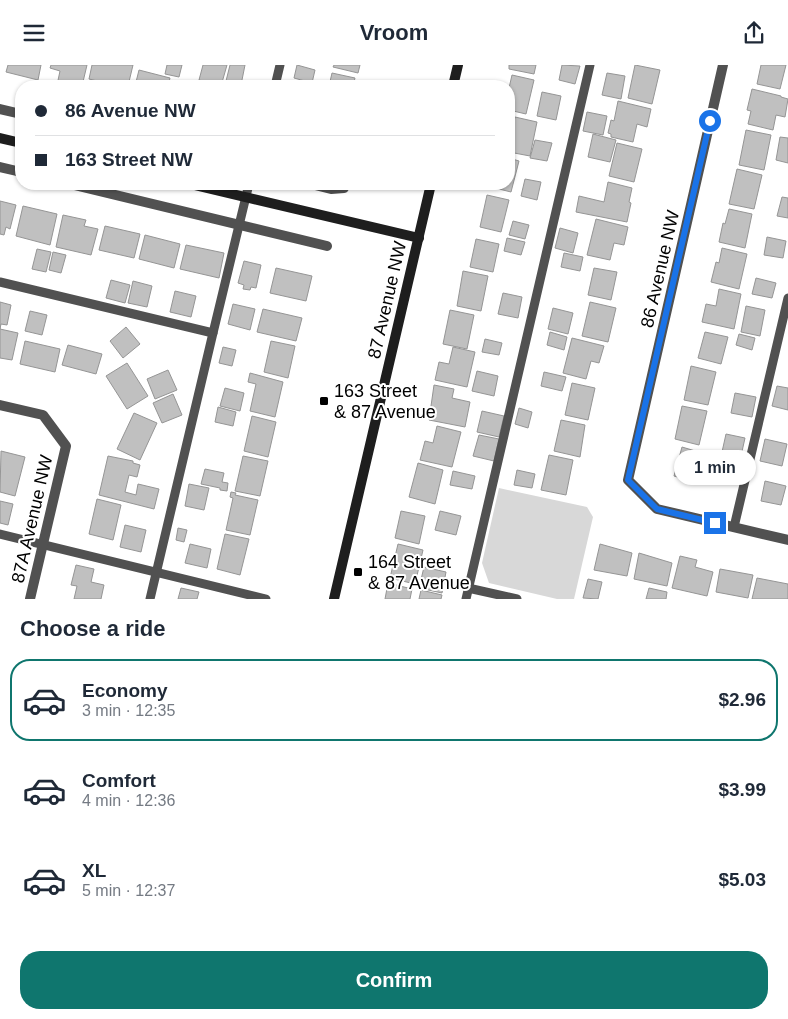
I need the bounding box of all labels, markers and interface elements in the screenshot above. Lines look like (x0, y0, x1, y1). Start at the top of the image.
icon: menu (20, 19, 48, 47)
icon: share (740, 19, 768, 47)
text: Vroom (360, 20, 428, 45)
text: 86 Avenue NW (65, 100, 196, 121)
route start (699, 110, 721, 132)
text: 163 Street NW (65, 149, 193, 170)
street label: 86 Avenue NW (637, 208, 683, 330)
street label: 87 Avenue NW (364, 239, 410, 361)
place label: 163 Street & 87 Avenue (334, 381, 436, 422)
marker: 163 Street & 87 Avenue (318, 395, 330, 407)
callout: 1 min (674, 451, 756, 485)
street label: 87A Avenue NW (8, 453, 56, 585)
text: 1 min (694, 459, 736, 476)
route end (704, 512, 726, 534)
place label: 164 Street & 87 Avenue (368, 552, 470, 593)
marker: 164 Street & 87 Avenue (352, 566, 364, 578)
text: Choose a ride (20, 616, 165, 641)
icon: car (22, 678, 67, 723)
text: Economy (82, 680, 168, 701)
text: $2.96 (718, 689, 766, 710)
text: 3 min · 12:35 (82, 702, 175, 719)
icon: car (22, 768, 67, 813)
text: Comfort (82, 770, 156, 791)
text: $3.99 (718, 779, 766, 800)
text: 4 min · 12:36 (82, 792, 175, 809)
icon: car (22, 858, 67, 903)
text: XL (82, 860, 106, 881)
text: $5.03 (718, 869, 766, 890)
text: 5 min · 12:37 (82, 882, 175, 899)
button: Confirm (20, 951, 768, 1009)

